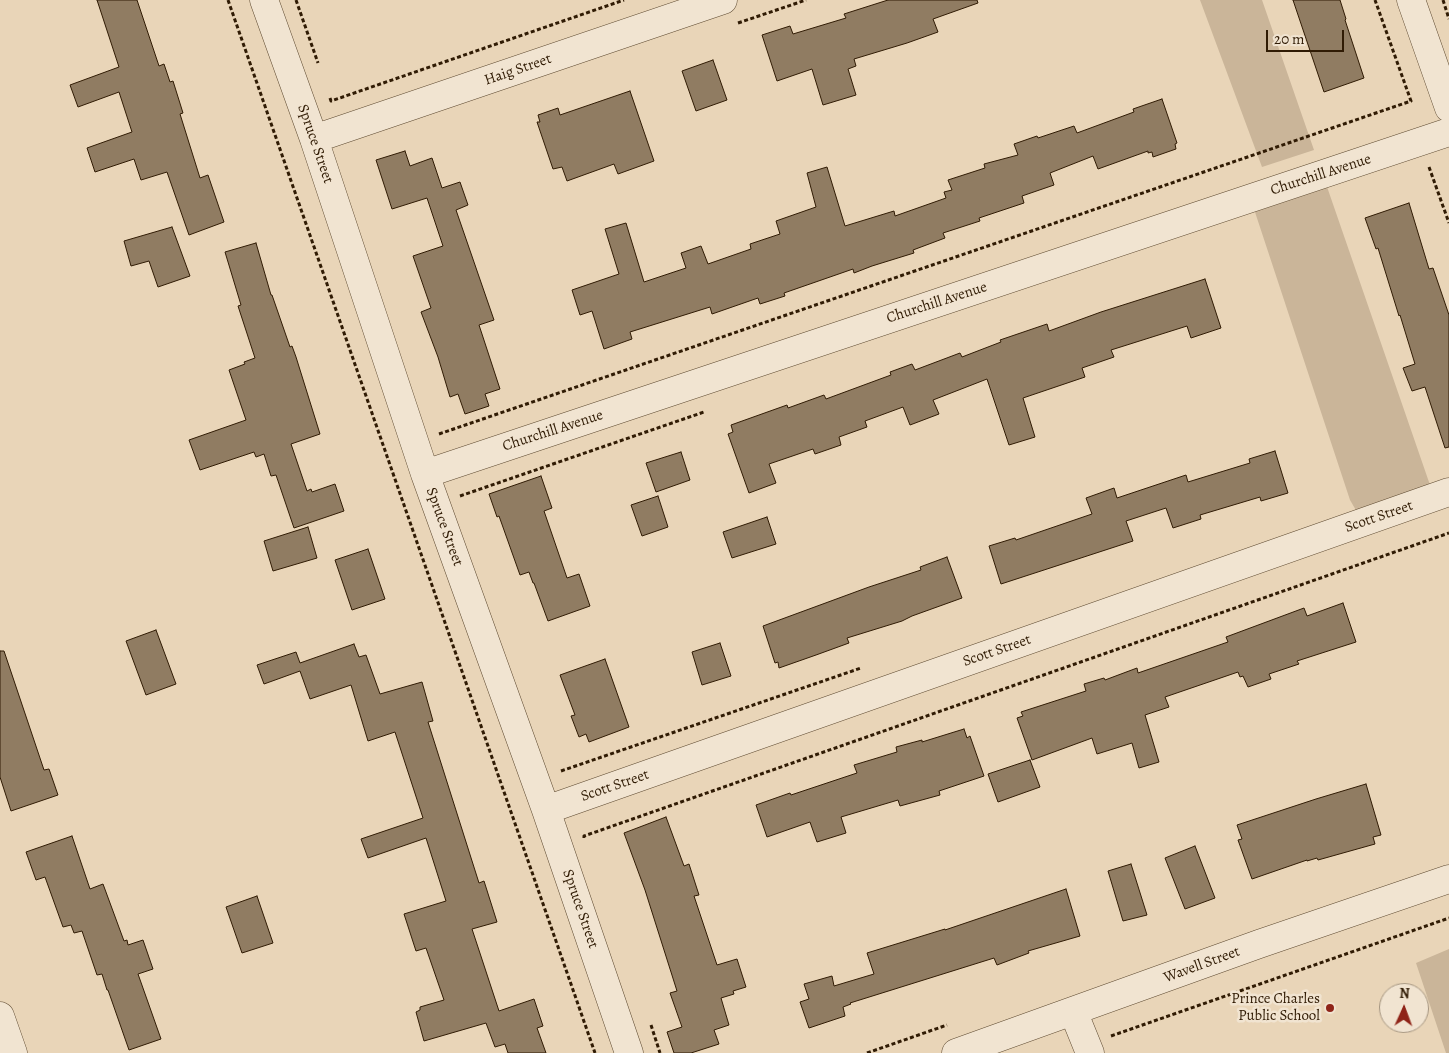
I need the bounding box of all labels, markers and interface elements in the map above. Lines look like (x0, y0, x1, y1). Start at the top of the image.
scale bar (1269, 20, 1346, 52)
text: 20 m (1274, 29, 1305, 49)
street label: Haig Street (482, 50, 554, 90)
street label: Spruce Street (293, 102, 337, 186)
street label: Churchill Avenue (1268, 150, 1374, 200)
street label: Churchill Avenue (884, 278, 990, 328)
street label: Churchill Avenue (500, 406, 606, 456)
street label: Spruce Street (421, 485, 467, 569)
street label: Scott Street (1342, 497, 1416, 537)
street label: Scott Street (960, 631, 1034, 671)
street label: Scott Street (578, 766, 652, 806)
street label: Spruce Street (558, 867, 602, 951)
street label: Wavell Street (1161, 943, 1243, 987)
north arrow (1379, 983, 1429, 1033)
text: N (1399, 984, 1410, 1003)
place label: Prince Charles Public School (1231, 990, 1320, 1025)
marker: Prince Charles Public School (1324, 1002, 1336, 1014)

